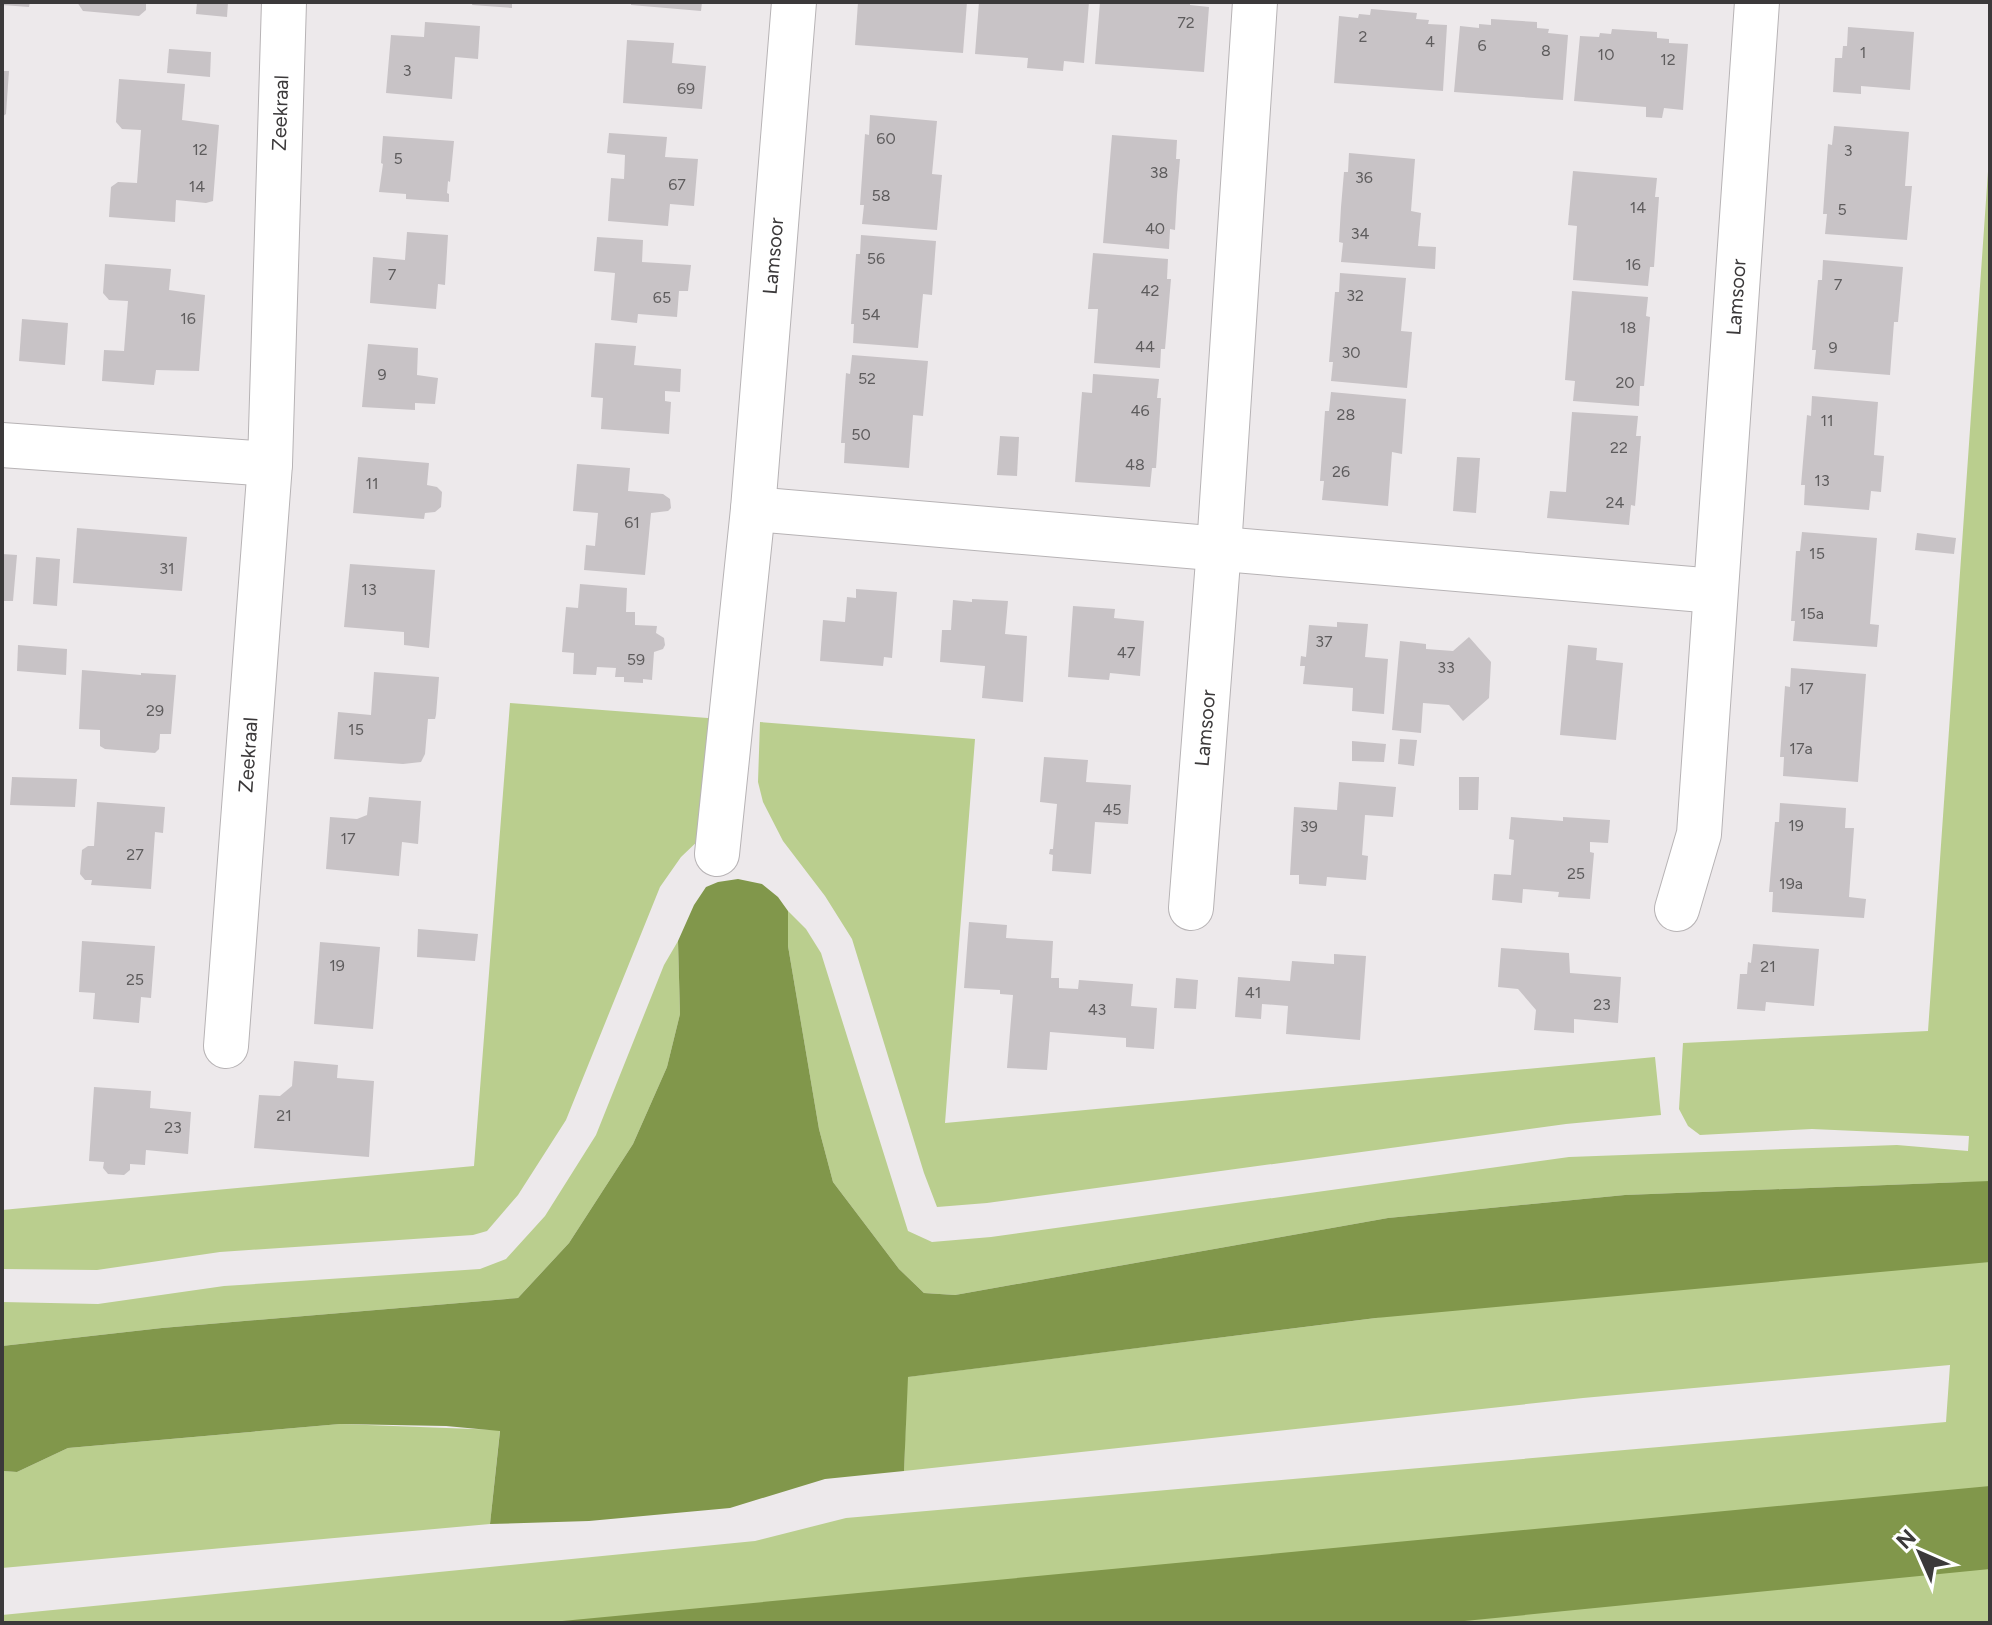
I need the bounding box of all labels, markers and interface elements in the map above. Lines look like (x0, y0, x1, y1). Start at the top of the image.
house number: 72 (1177, 13, 1195, 32)
house number: 2 (1359, 27, 1367, 46)
house number: 4 (1425, 32, 1435, 51)
house number: 6 (1477, 36, 1487, 55)
house number: 8 (1541, 41, 1551, 60)
house number: 1 (1860, 43, 1866, 62)
house number: 10 (1598, 45, 1614, 64)
house number: 12 (1660, 50, 1676, 69)
house number: 3 (403, 61, 411, 80)
street label: Zeekraal (267, 75, 293, 151)
house number: 69 (677, 79, 695, 98)
house number: 60 (876, 129, 896, 148)
house number: 12 (192, 140, 208, 159)
house number: 3 (1844, 141, 1852, 160)
house number: 5 (393, 149, 403, 168)
house number: 38 (1150, 163, 1168, 182)
house number: 36 (1355, 168, 1373, 187)
house number: 67 (668, 175, 686, 194)
house number: 14 (189, 177, 205, 196)
house number: 58 (871, 186, 891, 205)
house number: 14 (1630, 198, 1646, 217)
house number: 5 (1837, 200, 1847, 219)
street label: Lamsoor (758, 216, 788, 295)
house number: 40 (1145, 219, 1165, 238)
house number: 34 (1351, 224, 1369, 243)
house number: 56 (867, 249, 885, 268)
house number: 16 (1625, 255, 1641, 274)
street label: Lamsoor (1721, 258, 1751, 336)
house number: 7 (388, 265, 397, 284)
house number: 7 (1834, 275, 1843, 294)
house number: 42 (1141, 281, 1159, 300)
house number: 32 (1346, 286, 1364, 305)
house number: 65 (653, 288, 671, 307)
house number: 54 (861, 305, 881, 324)
house number: 16 (180, 309, 196, 328)
house number: 18 (1620, 318, 1636, 337)
house number: 44 (1135, 337, 1155, 356)
house number: 9 (1828, 338, 1838, 357)
house number: 30 (1342, 343, 1360, 362)
house number: 9 (377, 365, 387, 384)
house number: 52 (858, 369, 876, 388)
house number: 20 (1615, 373, 1635, 392)
house number: 46 (1131, 401, 1150, 420)
house number: 28 (1337, 405, 1355, 424)
house number: 11 (1820, 411, 1834, 430)
house number: 50 (851, 425, 871, 444)
house number: 22 (1610, 438, 1628, 457)
house number: 48 (1125, 455, 1145, 474)
house number: 26 (1332, 462, 1350, 481)
house number: 13 (1814, 471, 1830, 490)
house number: 11 (365, 474, 379, 493)
house number: 24 (1606, 493, 1624, 512)
house number: 61 (624, 513, 640, 532)
house number: 15 (1809, 544, 1825, 563)
house number: 31 (159, 559, 175, 578)
house number: 13 (361, 580, 377, 599)
house number: 15a (1800, 604, 1824, 623)
house number: 37 (1315, 632, 1333, 651)
house number: 47 (1117, 643, 1136, 662)
house number: 59 (627, 650, 645, 669)
house number: 33 (1437, 658, 1455, 677)
house number: 17 (1798, 679, 1814, 698)
street label: Lamsoor (1190, 688, 1220, 767)
house number: 29 (146, 701, 164, 720)
street label: Zeekraal (233, 716, 263, 794)
house number: 15 (348, 720, 364, 739)
house number: 17a (1789, 739, 1813, 758)
house number: 45 (1102, 800, 1122, 819)
house number: 19 (1788, 816, 1804, 835)
house number: 39 (1300, 817, 1318, 836)
house number: 17 (340, 829, 356, 848)
house number: 27 (126, 845, 144, 864)
house number: 25 (1567, 864, 1585, 883)
house number: 19a (1779, 874, 1803, 893)
house number: 19 (329, 956, 345, 975)
house number: 21 (1760, 957, 1776, 976)
house number: 25 (126, 970, 144, 989)
house number: 41 (1245, 983, 1261, 1002)
house number: 23 (1593, 995, 1611, 1014)
house number: 43 (1088, 1000, 1106, 1019)
house number: 21 (276, 1106, 292, 1125)
house number: 23 (164, 1118, 182, 1137)
north arrow (1880, 1513, 1960, 1593)
text: N (1891, 1524, 1922, 1555)

